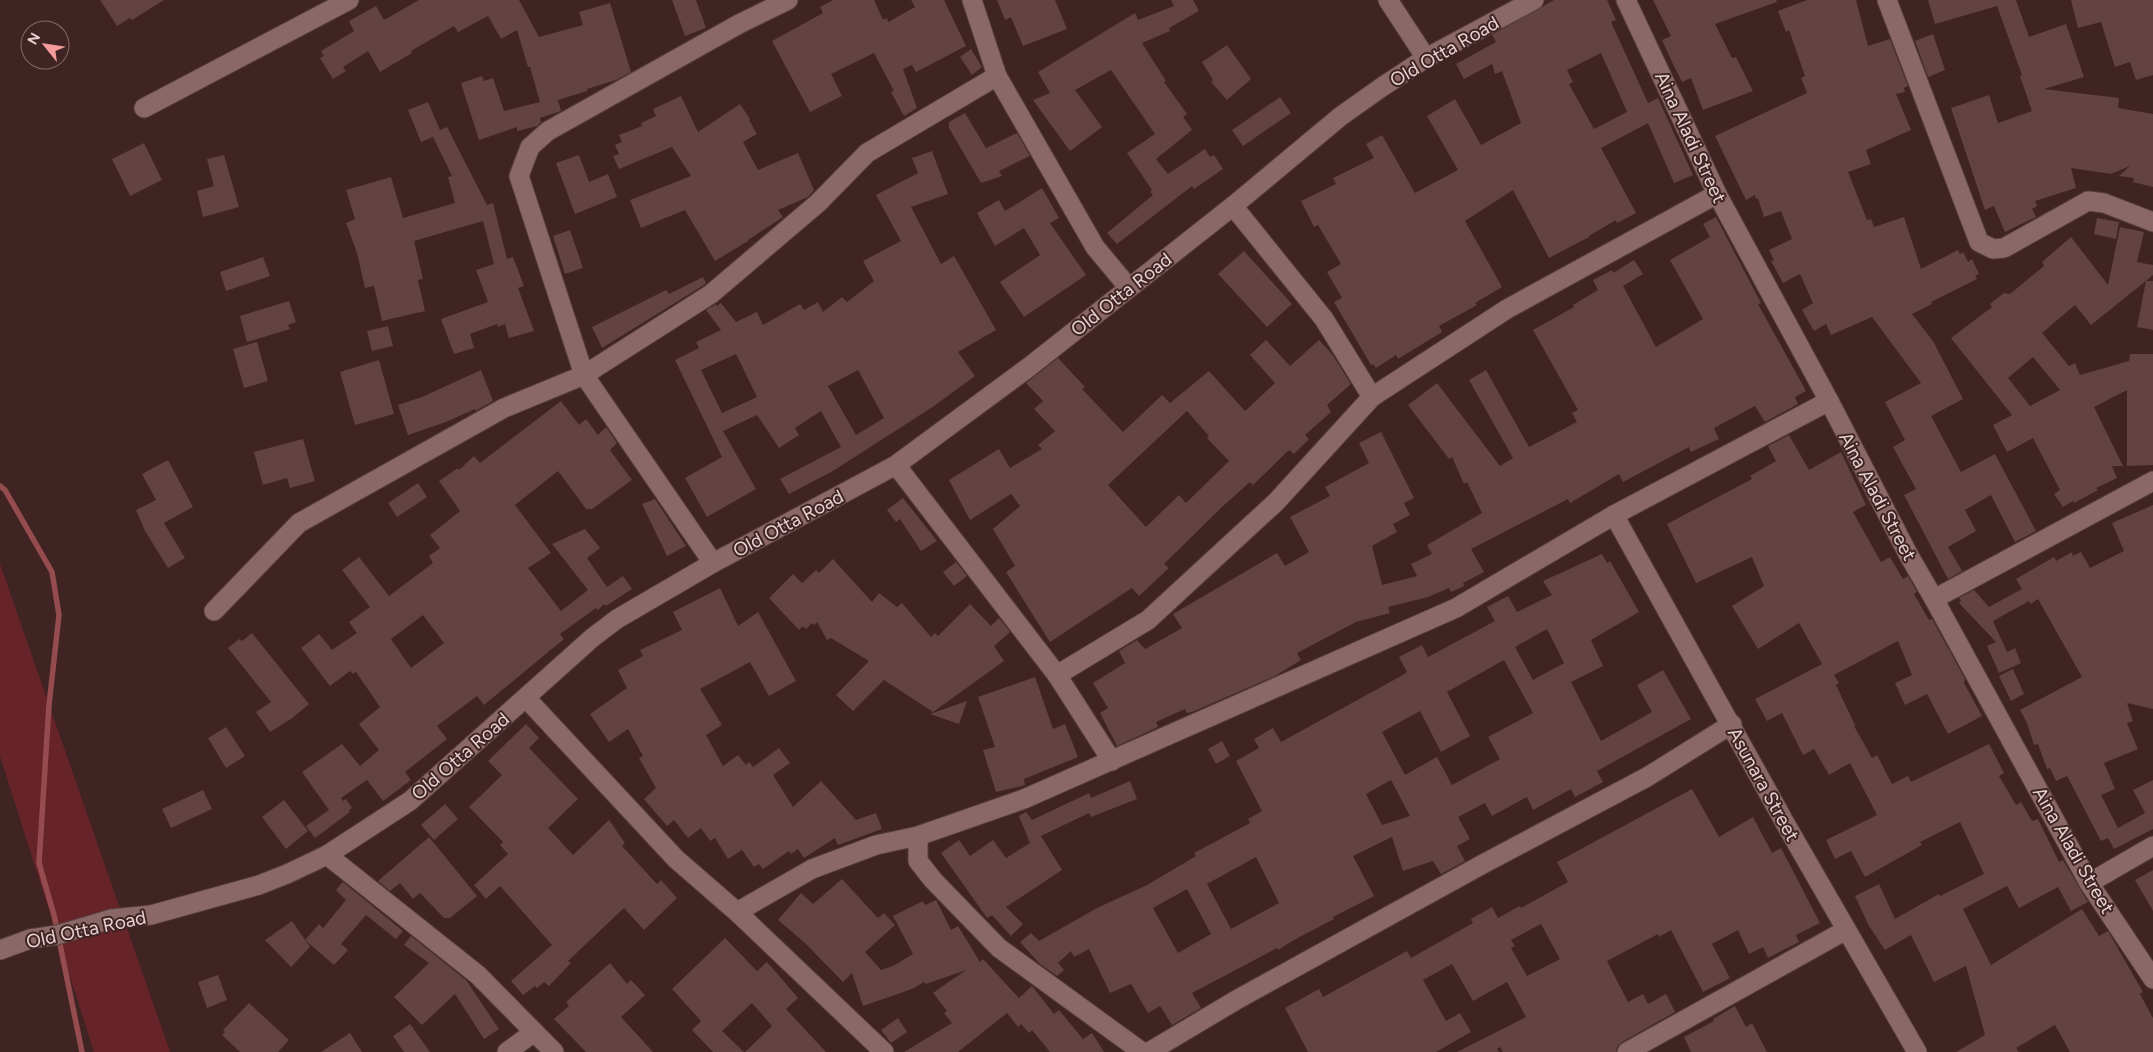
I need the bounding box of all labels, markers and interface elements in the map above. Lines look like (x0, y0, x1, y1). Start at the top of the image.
street label: Old Otta Road (1386, 11, 1503, 92)
north arrow (20, 20, 70, 70)
text: N (24, 30, 44, 48)
street label: Aina Aladi Street (1650, 68, 1731, 207)
street label: Old Otta Road (1066, 248, 1176, 341)
street label: Aina Aladi Street (1834, 428, 1921, 565)
street label: Old Otta Road (729, 485, 847, 562)
street label: Old Otta Road (407, 708, 514, 805)
street label: Asunara Street (1723, 723, 1804, 845)
street label: Aina Aladi Street (2028, 783, 2119, 918)
street label: Old Otta Road (24, 906, 148, 953)

